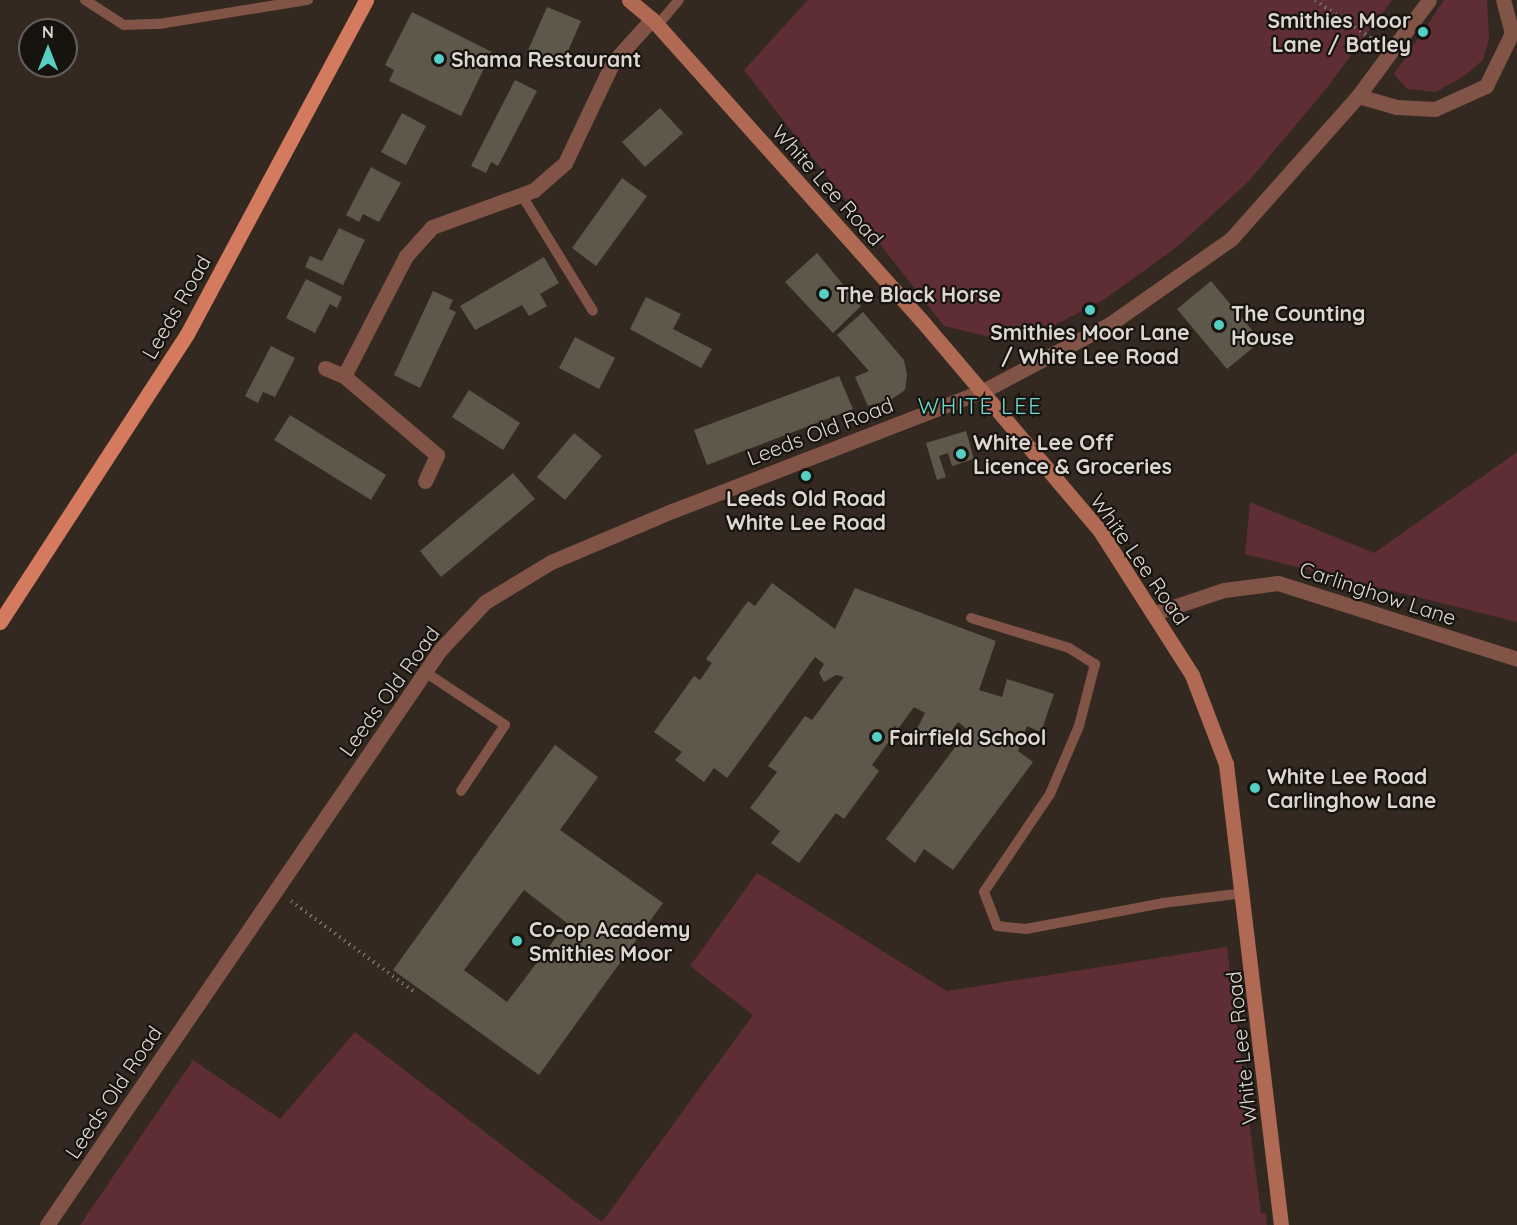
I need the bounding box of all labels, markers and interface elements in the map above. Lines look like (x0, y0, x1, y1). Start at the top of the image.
place label: Smithies Moor Lane / Batley (1267, 7, 1411, 57)
north arrow (18, 18, 78, 78)
text: N (42, 22, 54, 42)
marker: Smithies Moor Lane / Batley (1416, 25, 1430, 39)
place label: Shama Restaurant (451, 46, 641, 72)
marker: Shama Restaurant (432, 52, 446, 66)
street label: White Lee Road (767, 119, 889, 251)
street label: Leeds Road (136, 251, 216, 363)
place label: The Black Horse (836, 281, 1001, 307)
marker: The Black Horse (817, 287, 831, 301)
place label: The Counting House (1231, 300, 1365, 350)
marker: Smithies Moor Lane / White Lee Road (1083, 303, 1097, 317)
marker: The Counting House (1212, 318, 1226, 332)
place label: Smithies Moor Lane / White Lee Road (990, 319, 1190, 369)
street label: Leeds Old Road (743, 392, 897, 470)
district label: WHITE LEE (918, 394, 1042, 420)
place label: White Lee Off Licence & Groceries (973, 429, 1172, 479)
marker: White Lee Off Licence & Groceries (954, 447, 968, 461)
marker: Leeds Old Road White Lee Road (799, 469, 813, 483)
place label: Leeds Old Road White Lee Road (726, 485, 886, 535)
street label: White Lee Road (1085, 489, 1195, 629)
street label: Carlinghow Lane (1297, 556, 1459, 630)
street label: Leeds Old Road (333, 621, 445, 761)
place label: Fairfield School (889, 724, 1046, 750)
marker: Fairfield School (870, 730, 884, 744)
place label: White Lee Road Carlinghow Lane (1267, 763, 1436, 813)
marker: White Lee Road Carlinghow Lane (1248, 781, 1262, 795)
place label: Co-op Academy Smithies Moor (529, 916, 690, 966)
marker: Co-op Academy Smithies Moor (510, 934, 524, 948)
street label: White Lee Road (1220, 970, 1262, 1126)
street label: Leeds Old Road (59, 1021, 167, 1163)

